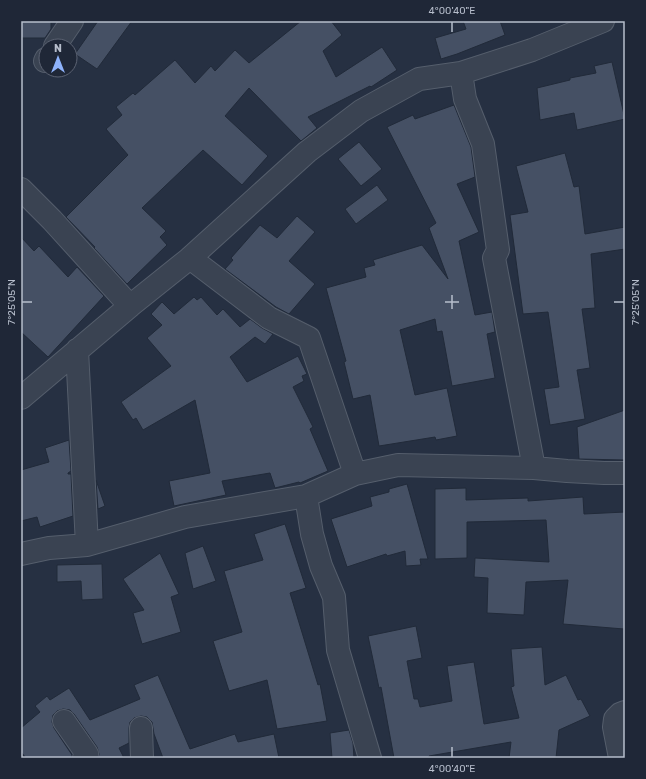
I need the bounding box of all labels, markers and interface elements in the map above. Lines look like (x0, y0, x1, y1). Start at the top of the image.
text: 4°00'40"E (429, 5, 475, 17)
north arrow (38, 38, 78, 78)
text: N (54, 42, 62, 55)
text: 7°25'05"N (6, 279, 18, 325)
text: 7°25'05"N (630, 279, 642, 325)
text: 4°00'40"E (429, 763, 475, 775)

